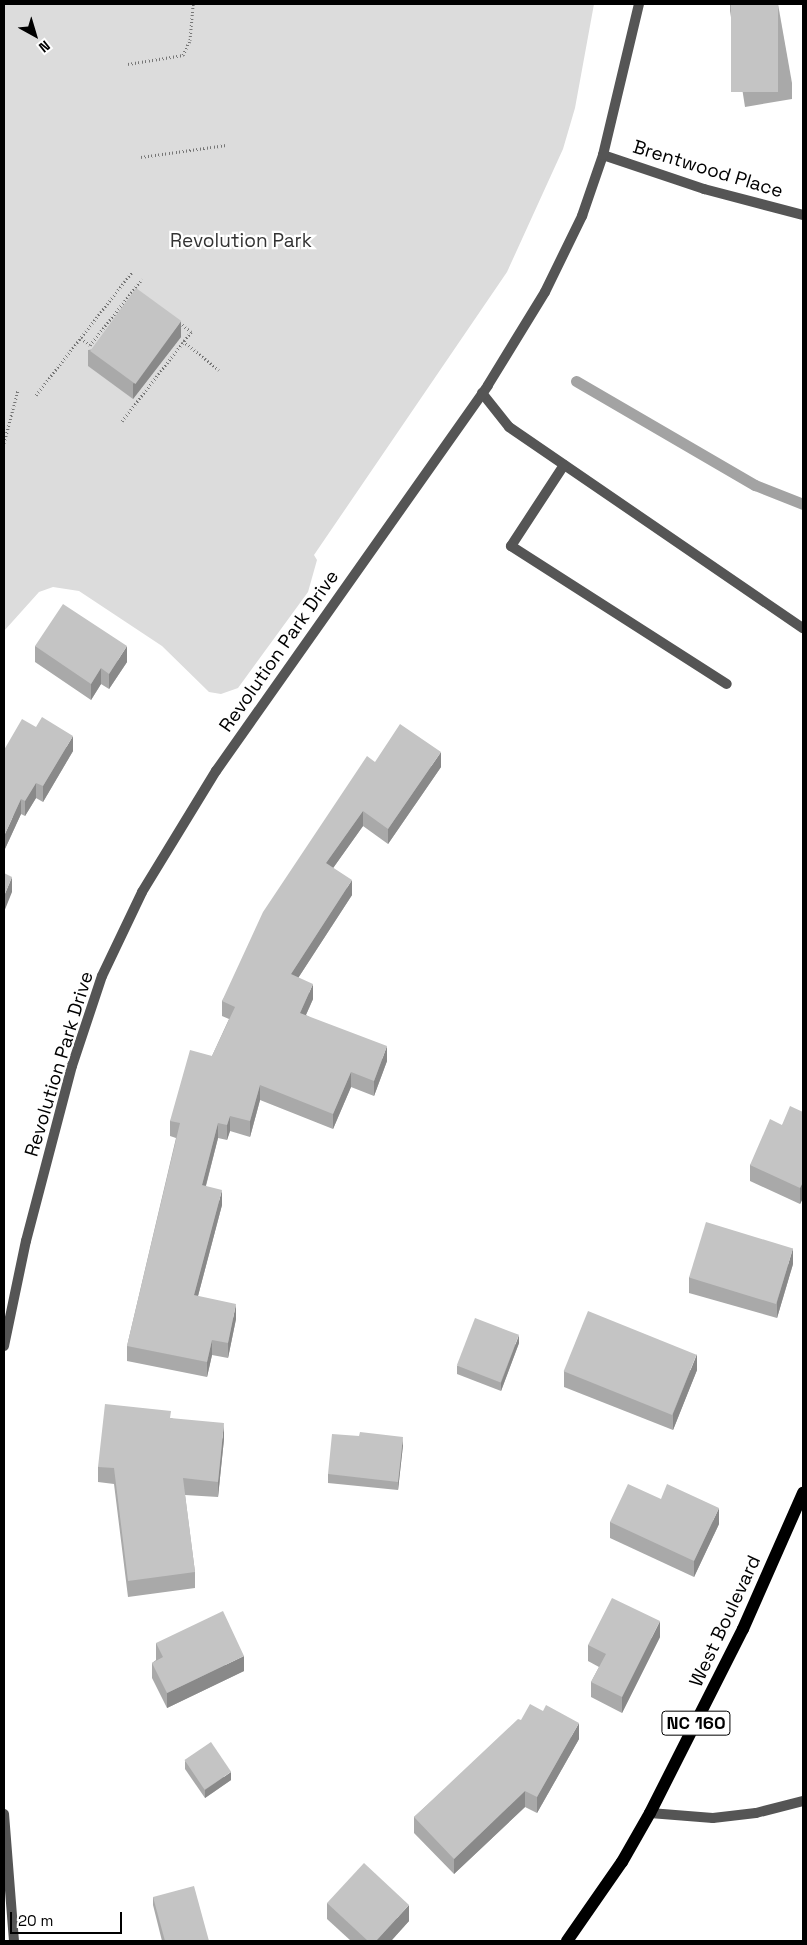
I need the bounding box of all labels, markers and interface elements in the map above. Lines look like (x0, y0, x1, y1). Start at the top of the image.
north arrow (10, 10, 60, 60)
text: N (35, 37, 54, 57)
street label: Brentwood Place (630, 135, 786, 203)
park label: Revolution Park (170, 230, 312, 252)
street label: Revolution Park Drive (215, 566, 343, 736)
street label: Revolution Park Drive (20, 969, 98, 1159)
street label: West Boulevard (685, 1552, 765, 1690)
road number: NC 160 (661, 1708, 731, 1739)
scale bar (12, 1902, 125, 1934)
text: 20 m (18, 1911, 53, 1930)

